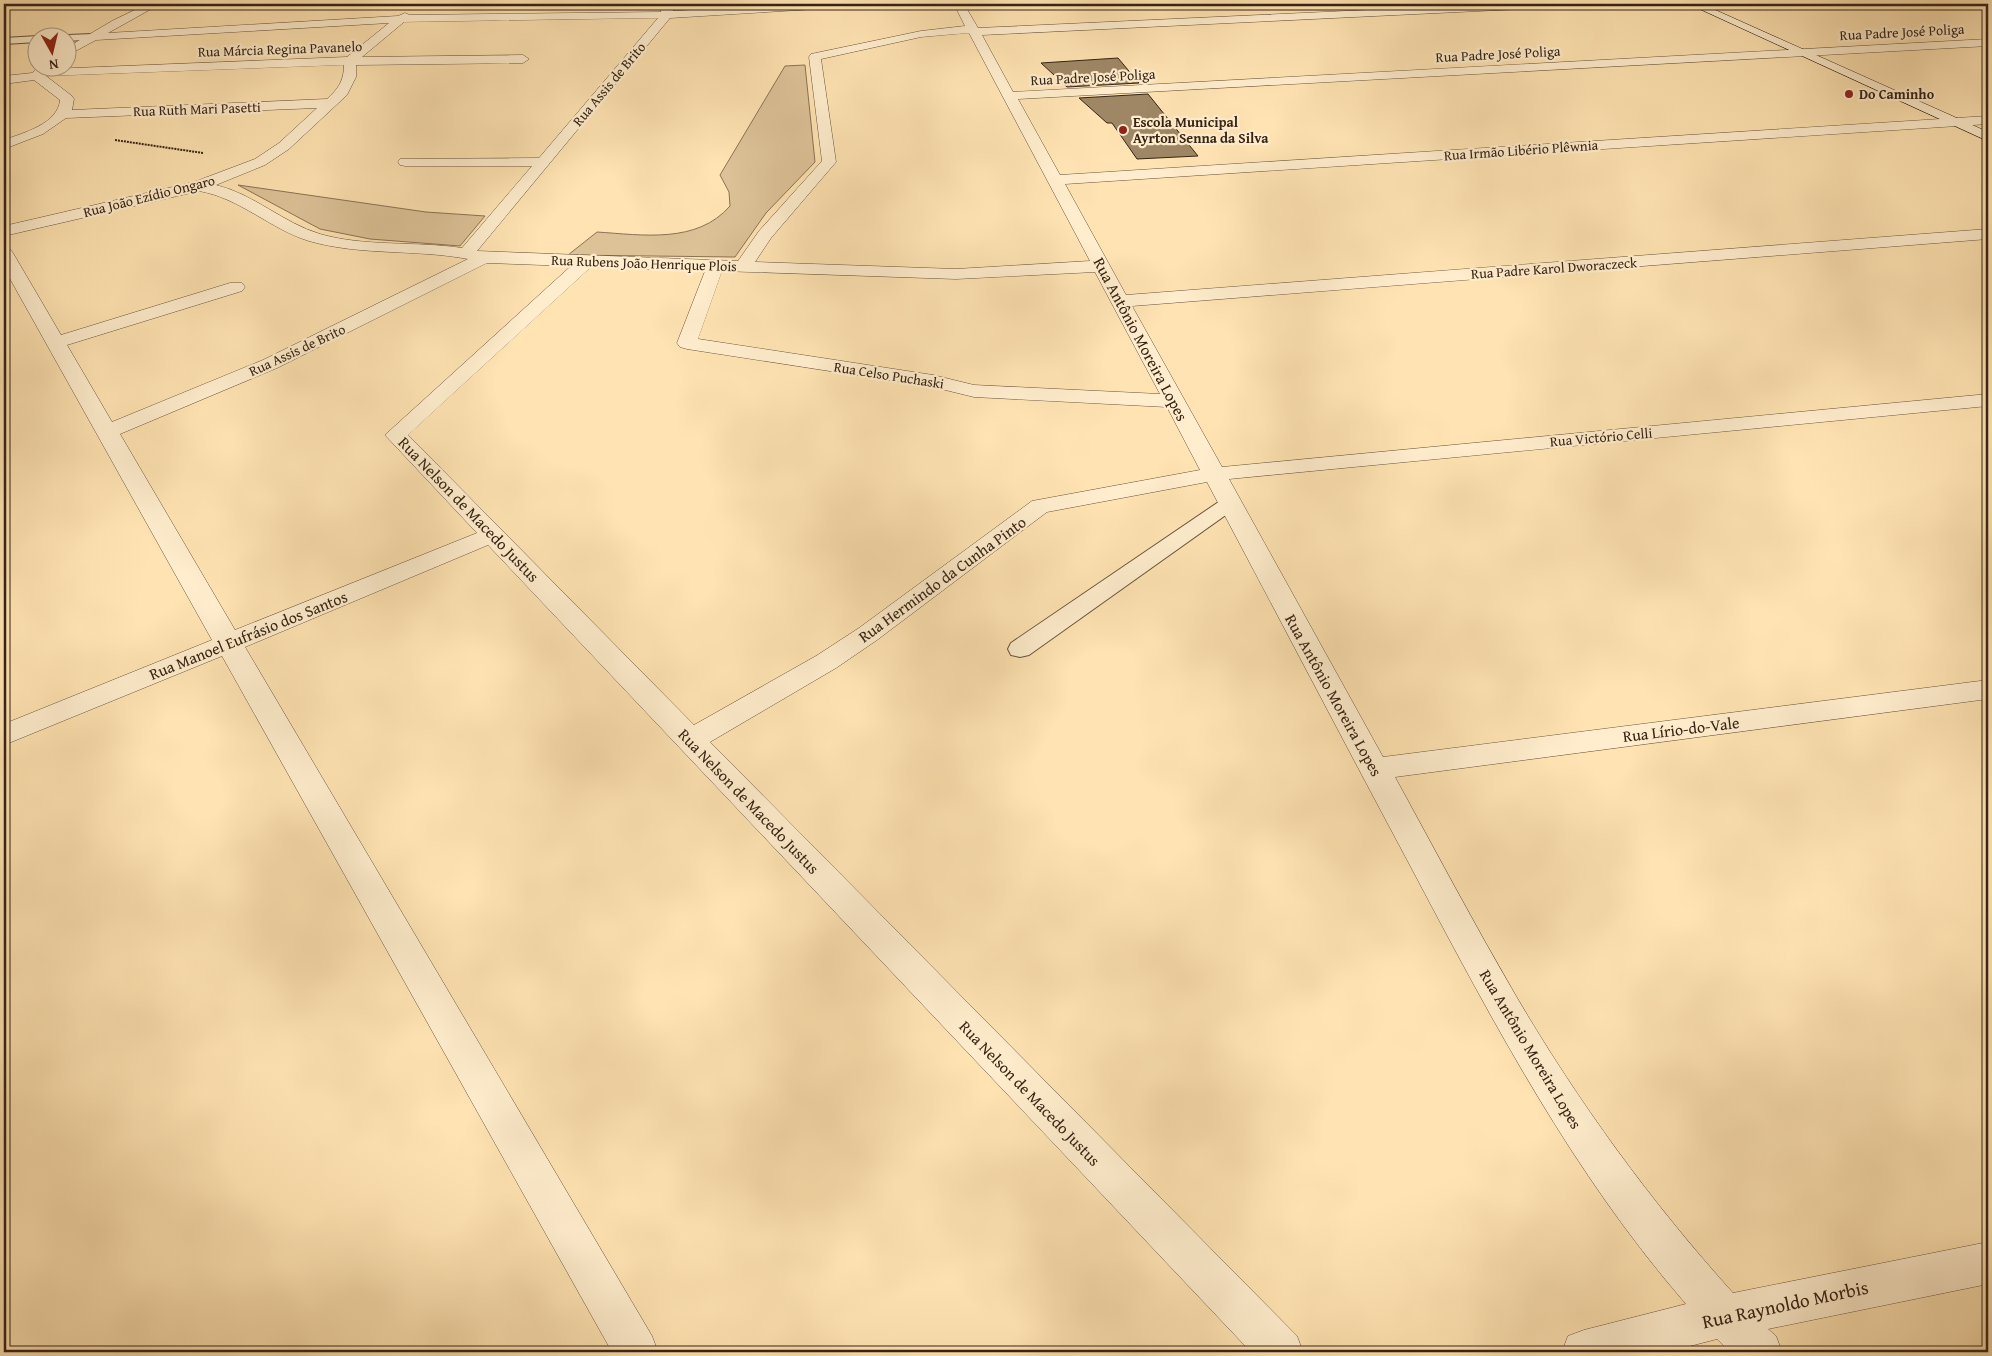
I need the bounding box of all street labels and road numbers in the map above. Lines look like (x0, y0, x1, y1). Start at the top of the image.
street label: Rua Padre José Poliga (1839, 19, 1965, 45)
street label: Rua Márcia Regina Pavanelo (197, 36, 363, 62)
street label: Rua Assis de Brito (568, 38, 650, 130)
street label: Rua Padre José Poliga (1435, 41, 1561, 67)
street label: Rua Padre José Poliga (1030, 64, 1156, 90)
street label: Rua Ruth Mari Pasetti (133, 97, 261, 121)
street label: Rua Irmão Libério Plêwnia (1443, 135, 1599, 165)
street label: Rua João Ezídio Ongaro (81, 170, 217, 222)
street label: Rua Rubens João Henrique Plois (551, 250, 737, 276)
street label: Rua Padre Karol Dworaczeck (1470, 252, 1639, 284)
street label: Rua Antônio Moreira Lopes (1088, 253, 1194, 425)
street label: Rua Assis de Brito (245, 319, 349, 381)
street label: Rua Celso Puchaski (832, 356, 946, 394)
street label: Rua Victório Celli (1549, 423, 1653, 451)
street label: Rua Nelson de Macedo Justus (393, 431, 545, 587)
street label: Rua Hermindo da Cunha Pinto (853, 510, 1031, 648)
street label: Rua Manoel Eufrásio dos Santos (145, 584, 351, 686)
street label: Rua Antônio Moreira Lopes (1279, 609, 1389, 781)
street label: Rua Lírio-do-Vale (1621, 710, 1741, 748)
street label: Rua Nelson de Macedo Justus (673, 723, 825, 879)
street label: Rua Antônio Moreira Lopes (1474, 965, 1588, 1133)
street label: Rua Nelson de Macedo Justus (954, 1015, 1106, 1171)
street label: Rua Raynoldo Morbis (1699, 1273, 1871, 1335)

